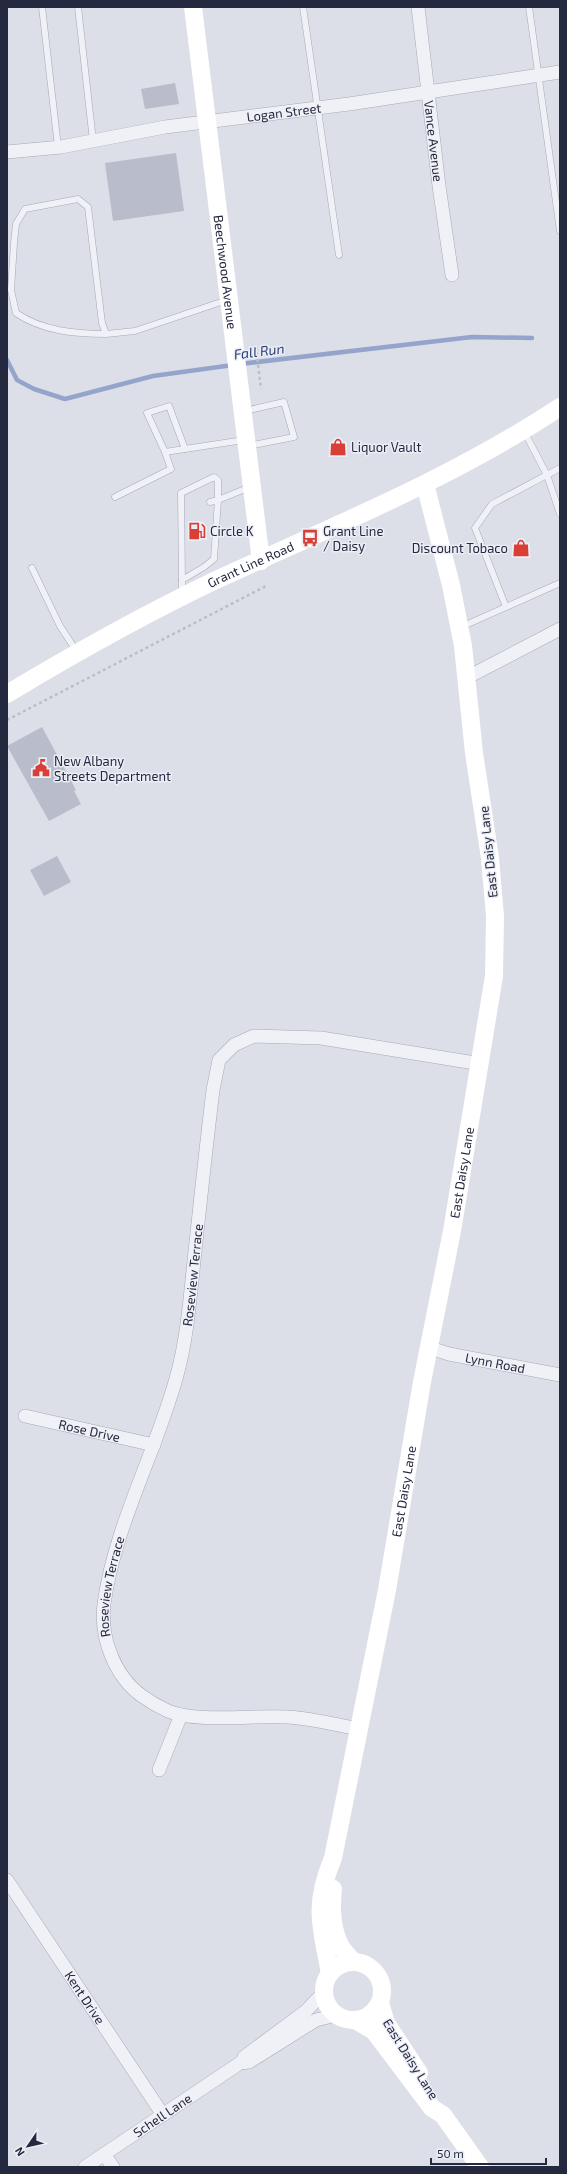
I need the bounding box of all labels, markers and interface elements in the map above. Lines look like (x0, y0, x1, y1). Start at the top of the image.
street label: Logan Street (246, 100, 322, 125)
street label: Vance Avenue (421, 100, 446, 183)
street label: Beechwood Avenue (211, 214, 240, 330)
water label: Fall Run (233, 339, 285, 363)
shop icon: Liquor Vault (328, 437, 348, 457)
place label: Liquor Vault (351, 439, 422, 455)
fuel station icon: Circle K (187, 521, 207, 541)
place label: Circle K (210, 523, 254, 539)
place label: Grant Line / Daisy (323, 523, 383, 554)
bus stop icon: Grant Line / Daisy (300, 528, 320, 548)
street label: Grant Line Road (205, 538, 296, 591)
shop icon: Discount Tobaco (511, 538, 531, 558)
place label: Discount Tobaco (412, 540, 508, 556)
place label: New Albany Streets Department (54, 753, 171, 784)
public building icon: New Albany Streets Department (31, 758, 51, 778)
street label: East Daisy Lane (475, 805, 501, 899)
street label: East Daisy Lane (446, 1126, 477, 1220)
street label: Roseview Terrace (179, 1223, 206, 1327)
street label: Lynn Road (464, 1349, 527, 1376)
street label: Rose Drive (57, 1416, 122, 1445)
street label: East Daisy Lane (388, 1445, 419, 1538)
street label: Roseview Terrace (95, 1534, 128, 1639)
street label: Kent Drive (62, 1968, 108, 2027)
street label: East Daisy Lane (380, 2016, 442, 2102)
street label: Schell Lane (130, 2090, 194, 2140)
north arrow (8, 2126, 48, 2166)
scale bar (431, 2140, 546, 2166)
text: N (12, 2145, 27, 2159)
text: 50 m (437, 2146, 464, 2160)

